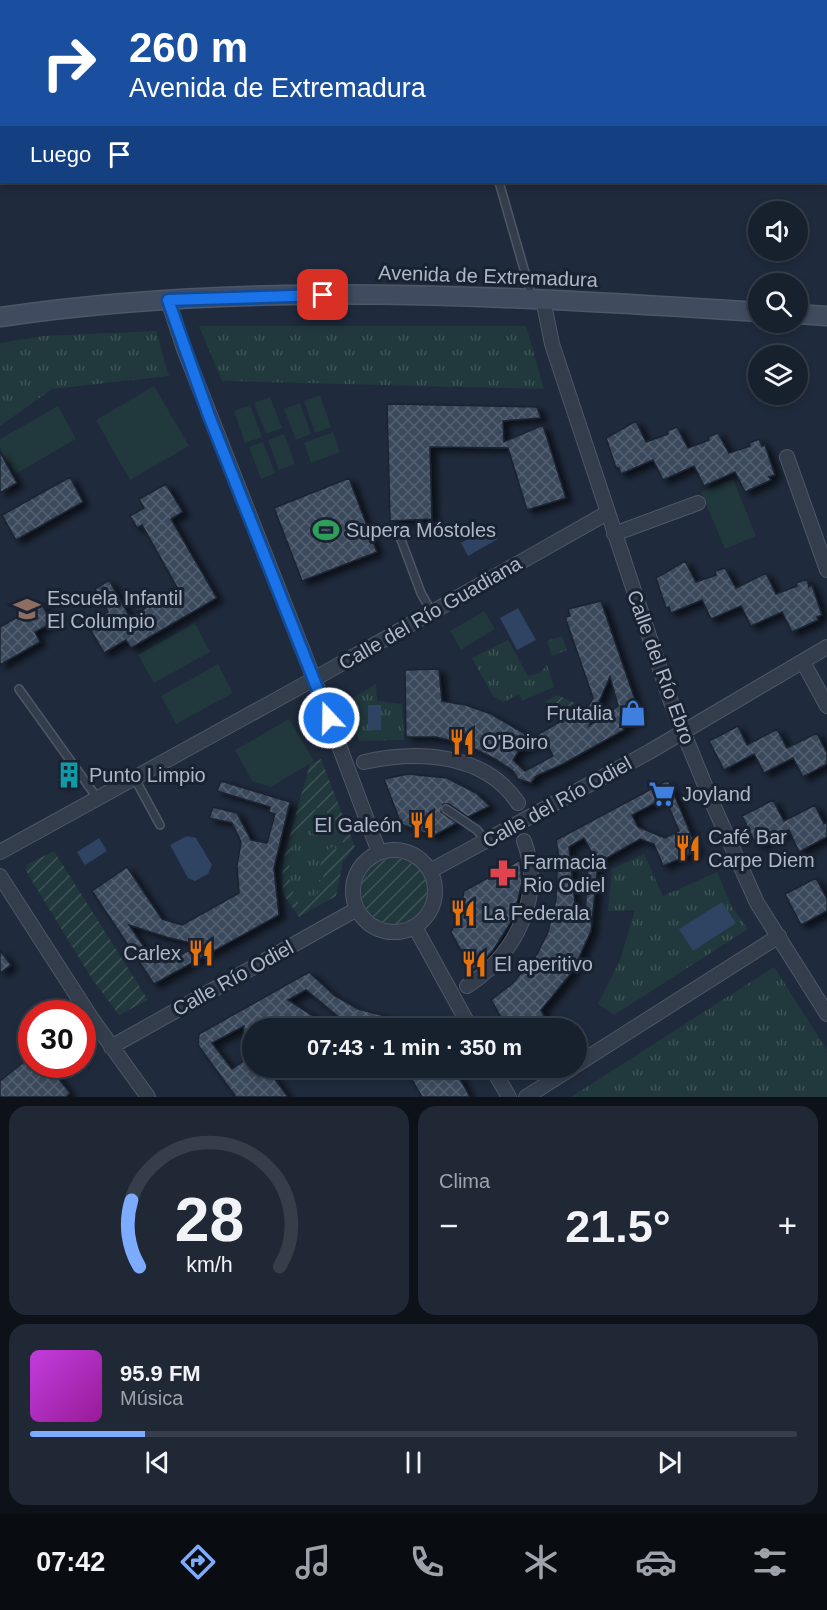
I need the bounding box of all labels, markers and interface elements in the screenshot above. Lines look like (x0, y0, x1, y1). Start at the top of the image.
icon: right (30, 24, 108, 102)
text: 260 m (129, 24, 248, 71)
text: Avenida de Extremadura (129, 73, 426, 103)
icon: arrive (103, 138, 136, 171)
text: Luego (30, 142, 91, 167)
map controls (748, 201, 808, 405)
button: sound (748, 201, 808, 261)
street label: Avenida de Extremadura (378, 261, 599, 291)
pin (297, 269, 348, 320)
button: search (748, 273, 808, 333)
icon: arrive (306, 278, 339, 311)
button: layers (748, 345, 808, 405)
sports icon: Supera Móstoles (311, 515, 341, 545)
place label: Supera Móstoles (346, 519, 496, 541)
street label: Calle del Río Guadiana (335, 551, 526, 674)
place label: Escuela Infantil El Columpio (47, 587, 183, 632)
street label: Calle del Río Ebro (623, 587, 699, 747)
school or university icon: Escuela Infantil El Columpio (12, 594, 42, 624)
position arrow (297, 686, 361, 750)
shop icon: Frutalia (618, 698, 648, 728)
place label: Frutalia (546, 702, 614, 724)
restaurant icon: O'Boiro (447, 727, 477, 757)
place label: O'Boiro (482, 731, 548, 753)
street label: Calle del Río Odiel (479, 752, 635, 852)
building icon: Punto Limpio (54, 760, 84, 790)
place label: Punto Limpio (89, 764, 206, 786)
supermarket icon: Joyland (647, 779, 677, 809)
place label: Joyland (682, 783, 751, 805)
restaurant icon: El Galeón (407, 810, 437, 840)
place label: El Galeón (314, 814, 402, 836)
place label: Café Bar Carpe Diem (708, 826, 815, 871)
restaurant icon: Café Bar Carpe Diem (673, 833, 703, 863)
place label: Farmacia Rio Odiel (523, 851, 607, 896)
pharmacy icon: Farmacia Rio Odiel (488, 858, 518, 888)
restaurant icon: La Federala (448, 898, 478, 928)
place label: La Federala (483, 902, 591, 924)
street label: Calle Río Odiel (169, 936, 297, 1020)
restaurant icon: Carlex (186, 938, 216, 968)
place label: Carlex (123, 942, 181, 964)
restaurant icon: El aperitivo (459, 949, 489, 979)
place label: El aperitivo (494, 953, 593, 975)
speed limit sign: 30 (18, 1000, 96, 1078)
text: 07:43 · 1 min · 350 m (307, 1035, 522, 1060)
text: Clima (439, 1170, 490, 1192)
text: 28 (174, 1185, 244, 1254)
text: 21.5° (565, 1201, 671, 1252)
text: − (439, 1207, 458, 1244)
text: + (778, 1207, 797, 1244)
text: km/h (186, 1254, 232, 1278)
text: 95.9 FM (120, 1361, 201, 1386)
text: Música (120, 1387, 183, 1409)
icon: previous (141, 1446, 174, 1479)
icon: pause (397, 1446, 430, 1479)
icon: next (653, 1446, 686, 1479)
icon: directions (177, 1541, 219, 1583)
icon: music (292, 1541, 334, 1583)
icon: phone (406, 1541, 448, 1583)
icon: climate (520, 1541, 562, 1583)
icon: car (635, 1541, 677, 1583)
icon: filters (749, 1541, 791, 1583)
text: 07:42 (36, 1547, 105, 1577)

